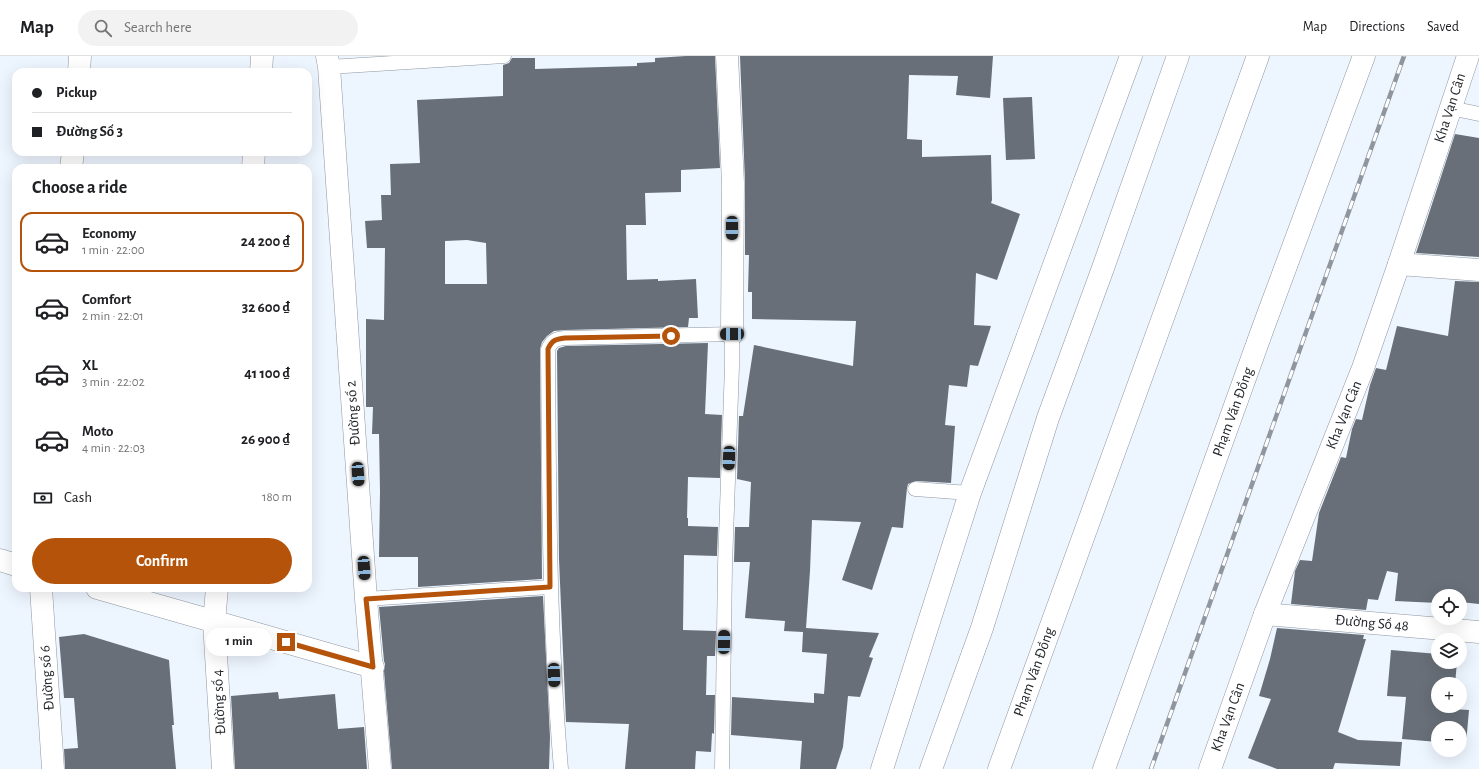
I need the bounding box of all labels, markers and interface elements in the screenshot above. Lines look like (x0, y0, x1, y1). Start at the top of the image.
search box (78, 10, 358, 46)
icon: search (92, 17, 114, 39)
text: Map (20, 18, 54, 37)
text: Search here (124, 20, 192, 35)
text: Map (1303, 20, 1327, 34)
text: Directions (1349, 20, 1405, 34)
text: Saved (1427, 20, 1459, 34)
street label: Kha Vạn Cân (1432, 71, 1468, 145)
text: Pickup (56, 85, 97, 100)
text: Đường Số 3 (56, 124, 123, 139)
text: Choose a ride (32, 179, 127, 197)
car (726, 216, 738, 240)
icon: car (34, 224, 70, 260)
text: Economy (82, 226, 136, 241)
text: 24 200 ₫ (241, 234, 290, 249)
text: 1 min · 22:00 (82, 244, 145, 257)
icon: car (34, 290, 70, 326)
text: Comfort (82, 292, 131, 307)
text: 32 600 ₫ (242, 300, 290, 315)
text: 2 min · 22:01 (82, 310, 144, 323)
route start (662, 327, 680, 345)
car (720, 328, 744, 340)
icon: car (34, 356, 70, 392)
text: XL (82, 358, 98, 373)
street label: Phạm Văn Đồng (1210, 365, 1256, 459)
text: 41 100 ₫ (244, 366, 290, 381)
text: 3 min · 22:02 (82, 376, 145, 389)
street label: Kha Vạn Cân (1323, 379, 1365, 451)
street label: Đường số 2 (343, 380, 363, 446)
icon: car (34, 422, 70, 458)
text: Moto (82, 424, 114, 439)
text: 26 900 ₫ (241, 432, 290, 447)
text: 4 min · 22:03 (82, 442, 145, 455)
car (723, 446, 735, 470)
car (351, 462, 365, 486)
icon: cash (32, 487, 54, 509)
text: Cash (64, 490, 92, 505)
text: 180 m (262, 491, 292, 504)
button: Confirm (32, 538, 292, 584)
car (357, 556, 371, 580)
map controls (1431, 589, 1467, 757)
button: locate (1431, 589, 1467, 625)
street label: Đường Số 48 (1335, 612, 1409, 634)
street label: Phạm Văn Đồng (1011, 625, 1057, 719)
callout: 1 min (206, 628, 272, 656)
car (718, 630, 730, 654)
route end (277, 633, 295, 651)
button: layers (1431, 633, 1467, 669)
text: 1 min (225, 635, 253, 648)
street label: Đường số 6 (37, 645, 57, 711)
car (548, 663, 560, 687)
street label: Đường số 4 (210, 669, 228, 735)
button: + (1431, 677, 1467, 713)
street label: Kha Vạn Cân (1209, 680, 1247, 754)
button: − (1431, 721, 1467, 757)

